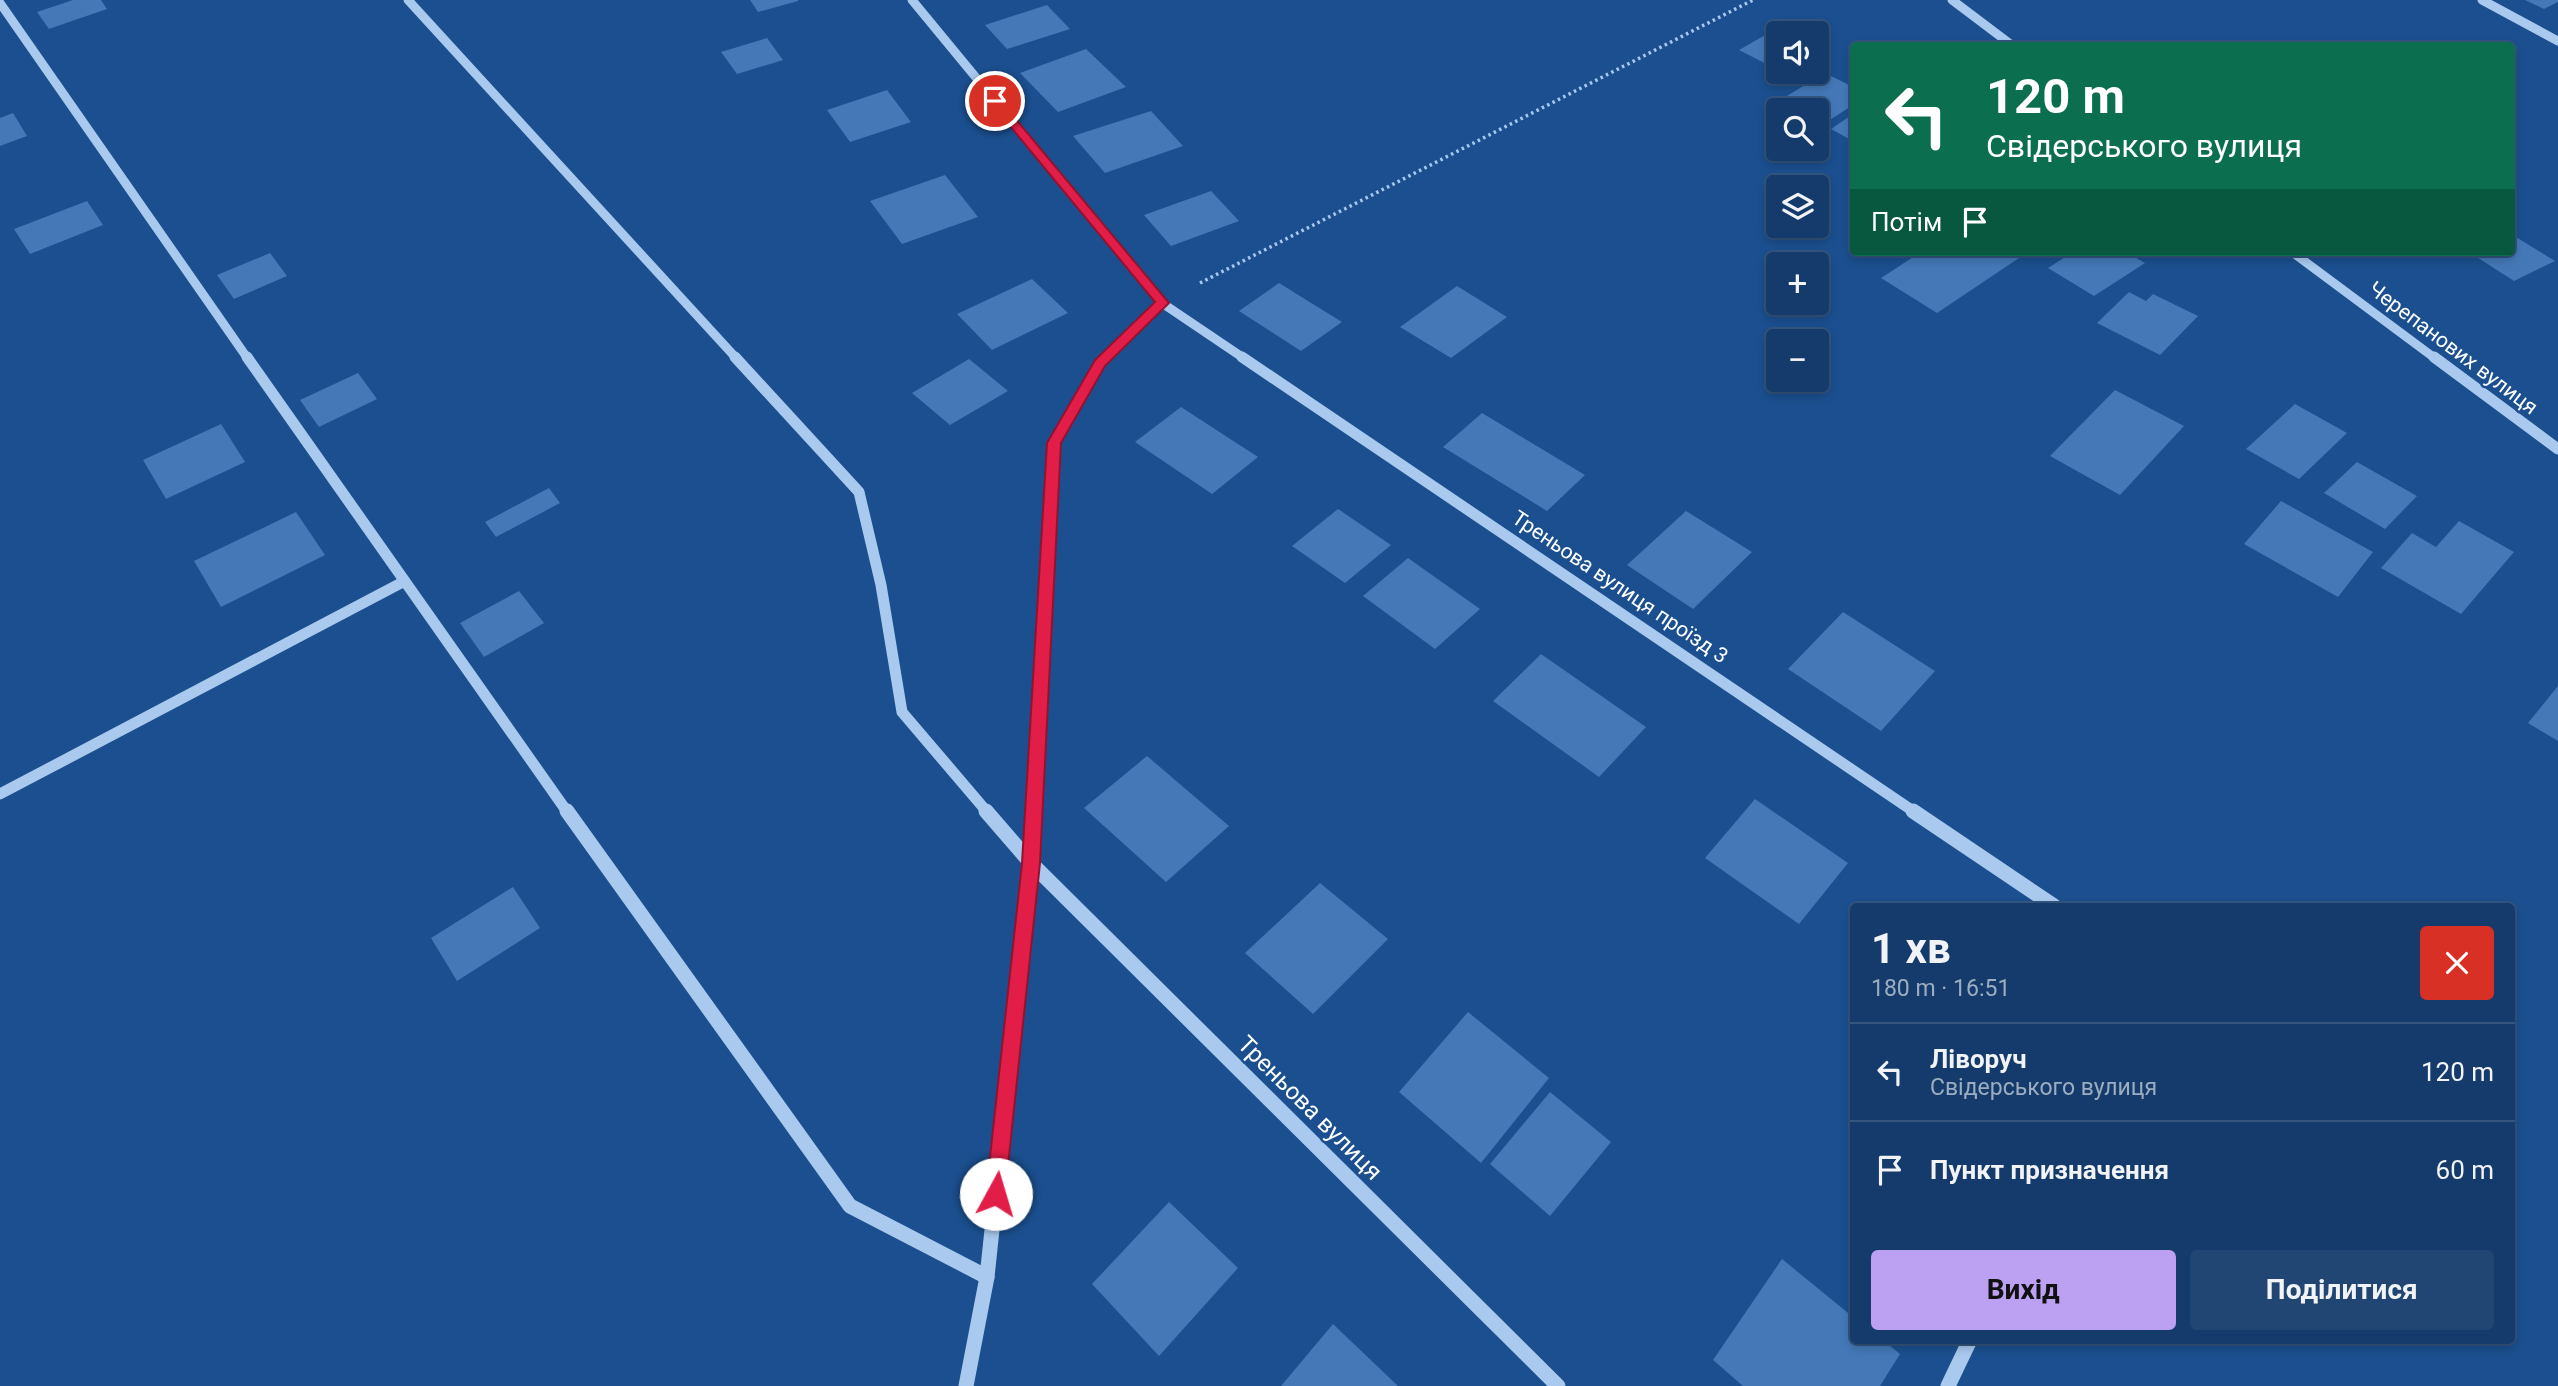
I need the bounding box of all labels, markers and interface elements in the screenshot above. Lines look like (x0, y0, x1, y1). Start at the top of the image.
map controls (1766, 21, 1829, 392)
button: sound (1766, 21, 1829, 84)
text: 120 m (1986, 68, 2125, 125)
icon: left (1871, 70, 1962, 161)
pin (965, 71, 1025, 131)
icon: arrive (976, 82, 1014, 120)
button: search (1766, 98, 1829, 161)
text: Свiдерського вулиця (1986, 127, 2302, 165)
button: layers (1766, 175, 1829, 238)
icon: arrive (1956, 203, 1994, 241)
text: Потім (1871, 207, 1942, 237)
button: + (1766, 252, 1829, 315)
street label: Черепанових вулиця (2364, 277, 2542, 419)
button: − (1766, 329, 1829, 392)
street label: Треньова вулиця проїзд 3 (1508, 506, 1732, 668)
text: 1 хв (1871, 924, 1951, 973)
button: close (2420, 926, 2494, 1000)
text: 180 m · 16:51 (1871, 975, 2010, 1002)
street label: Треньова вулиця (1232, 1030, 1388, 1186)
text: Ліворуч (1930, 1044, 2027, 1074)
icon: left (1871, 1053, 1909, 1091)
text: 120 m (2421, 1057, 2494, 1087)
text: Свiдерського вулиця (1930, 1074, 2157, 1101)
icon: arrive (1871, 1151, 1909, 1189)
text: Пункт призначення (1930, 1155, 2169, 1185)
text: 60 m (2436, 1155, 2494, 1185)
position arrow (959, 1157, 1033, 1231)
button: Вихід (1871, 1250, 2176, 1330)
button: Поділитися (2190, 1250, 2494, 1330)

